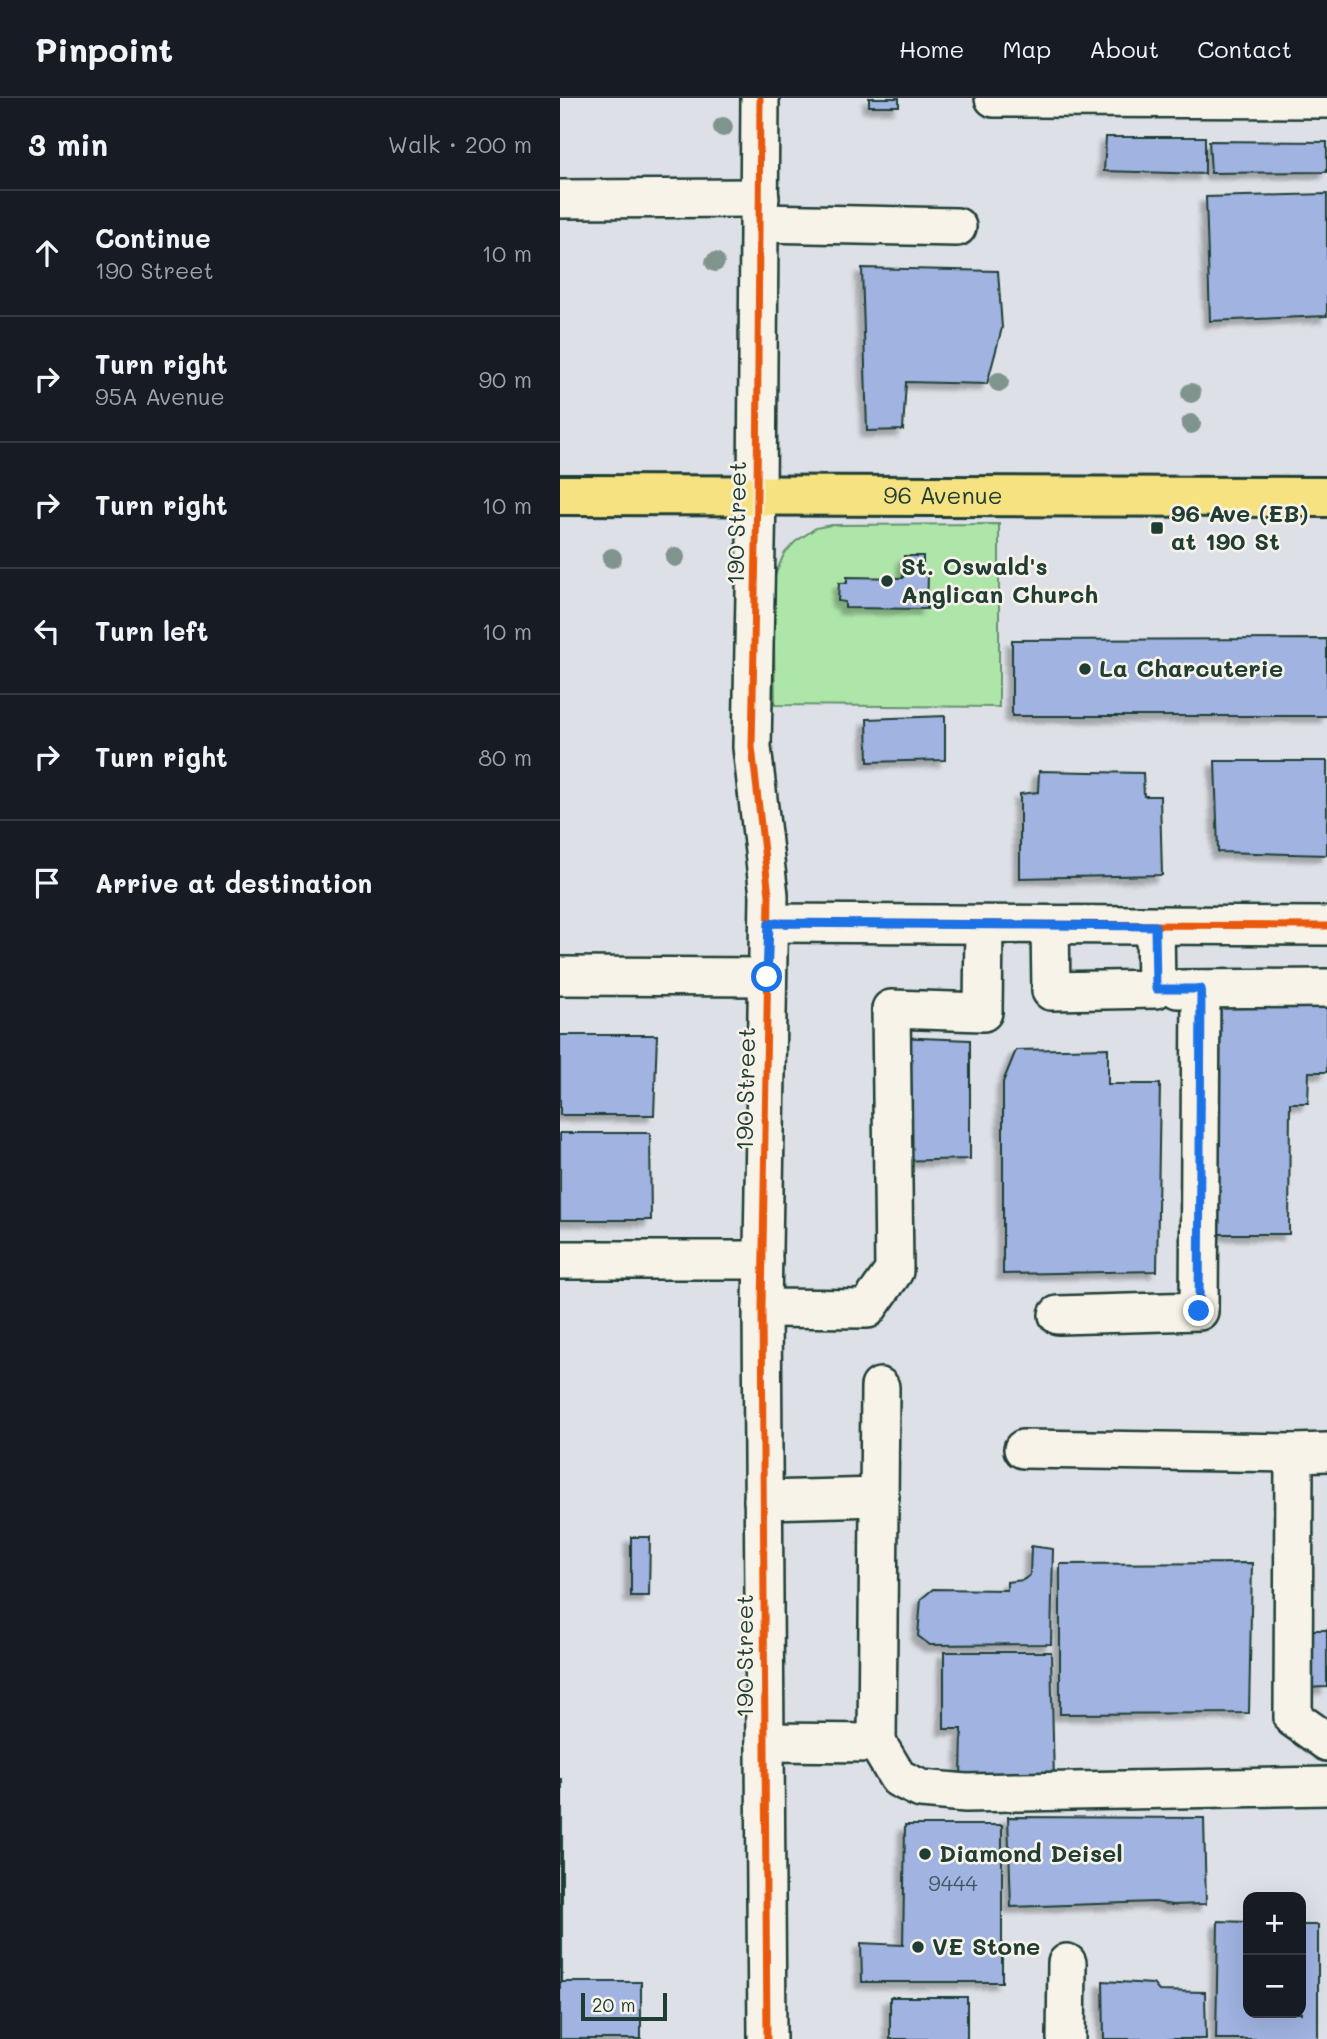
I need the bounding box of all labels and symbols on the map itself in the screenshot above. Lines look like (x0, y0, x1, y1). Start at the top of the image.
street label: 190 Street (719, 461, 752, 585)
street label: 96 Avenue (883, 479, 1003, 510)
place label: 96 Ave (EB) at 190 St (1171, 497, 1309, 556)
marker: 96 Ave (EB) at 190 St (1149, 520, 1165, 536)
place label: St. Oswald's Anglican Church (901, 550, 1098, 609)
marker: St. Oswald's Anglican Church (879, 573, 895, 589)
place label: La Charcuterie (1099, 652, 1283, 683)
marker: La Charcuterie (1077, 661, 1093, 677)
route start (751, 961, 782, 992)
street label: 190 Street (728, 1027, 761, 1151)
route end (1183, 1295, 1214, 1326)
street label: 190 Street (728, 1594, 759, 1718)
place label: Diamond Deisel (939, 1837, 1123, 1868)
marker: Diamond Deisel (917, 1846, 933, 1862)
house number: 9444 (928, 1869, 978, 1896)
place label: VE Stone (932, 1930, 1040, 1961)
marker: VE Stone (910, 1939, 926, 1955)
scale bar (581, 1990, 667, 2022)

